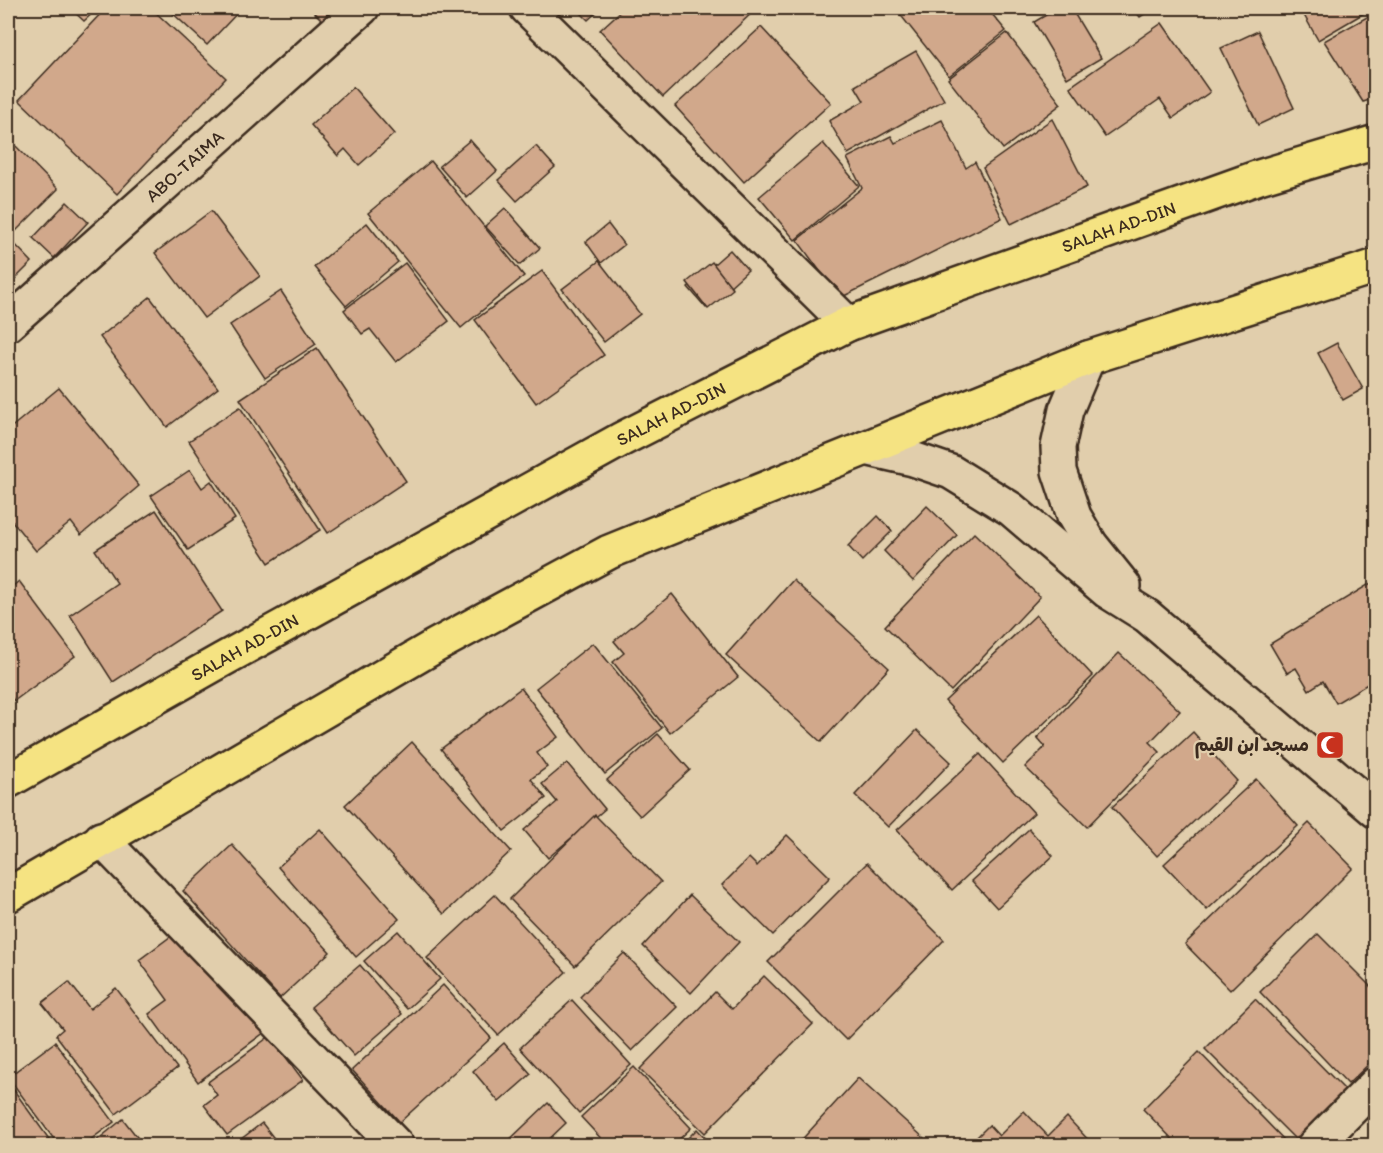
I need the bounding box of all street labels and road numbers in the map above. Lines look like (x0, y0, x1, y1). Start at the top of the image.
street label: ABO-TAIMA (141, 125, 229, 207)
street label: SALAH AD-DIN (1059, 197, 1179, 258)
street label: SALAH AD-DIN (613, 377, 730, 451)
street label: SALAH AD-DIN (187, 609, 303, 686)

